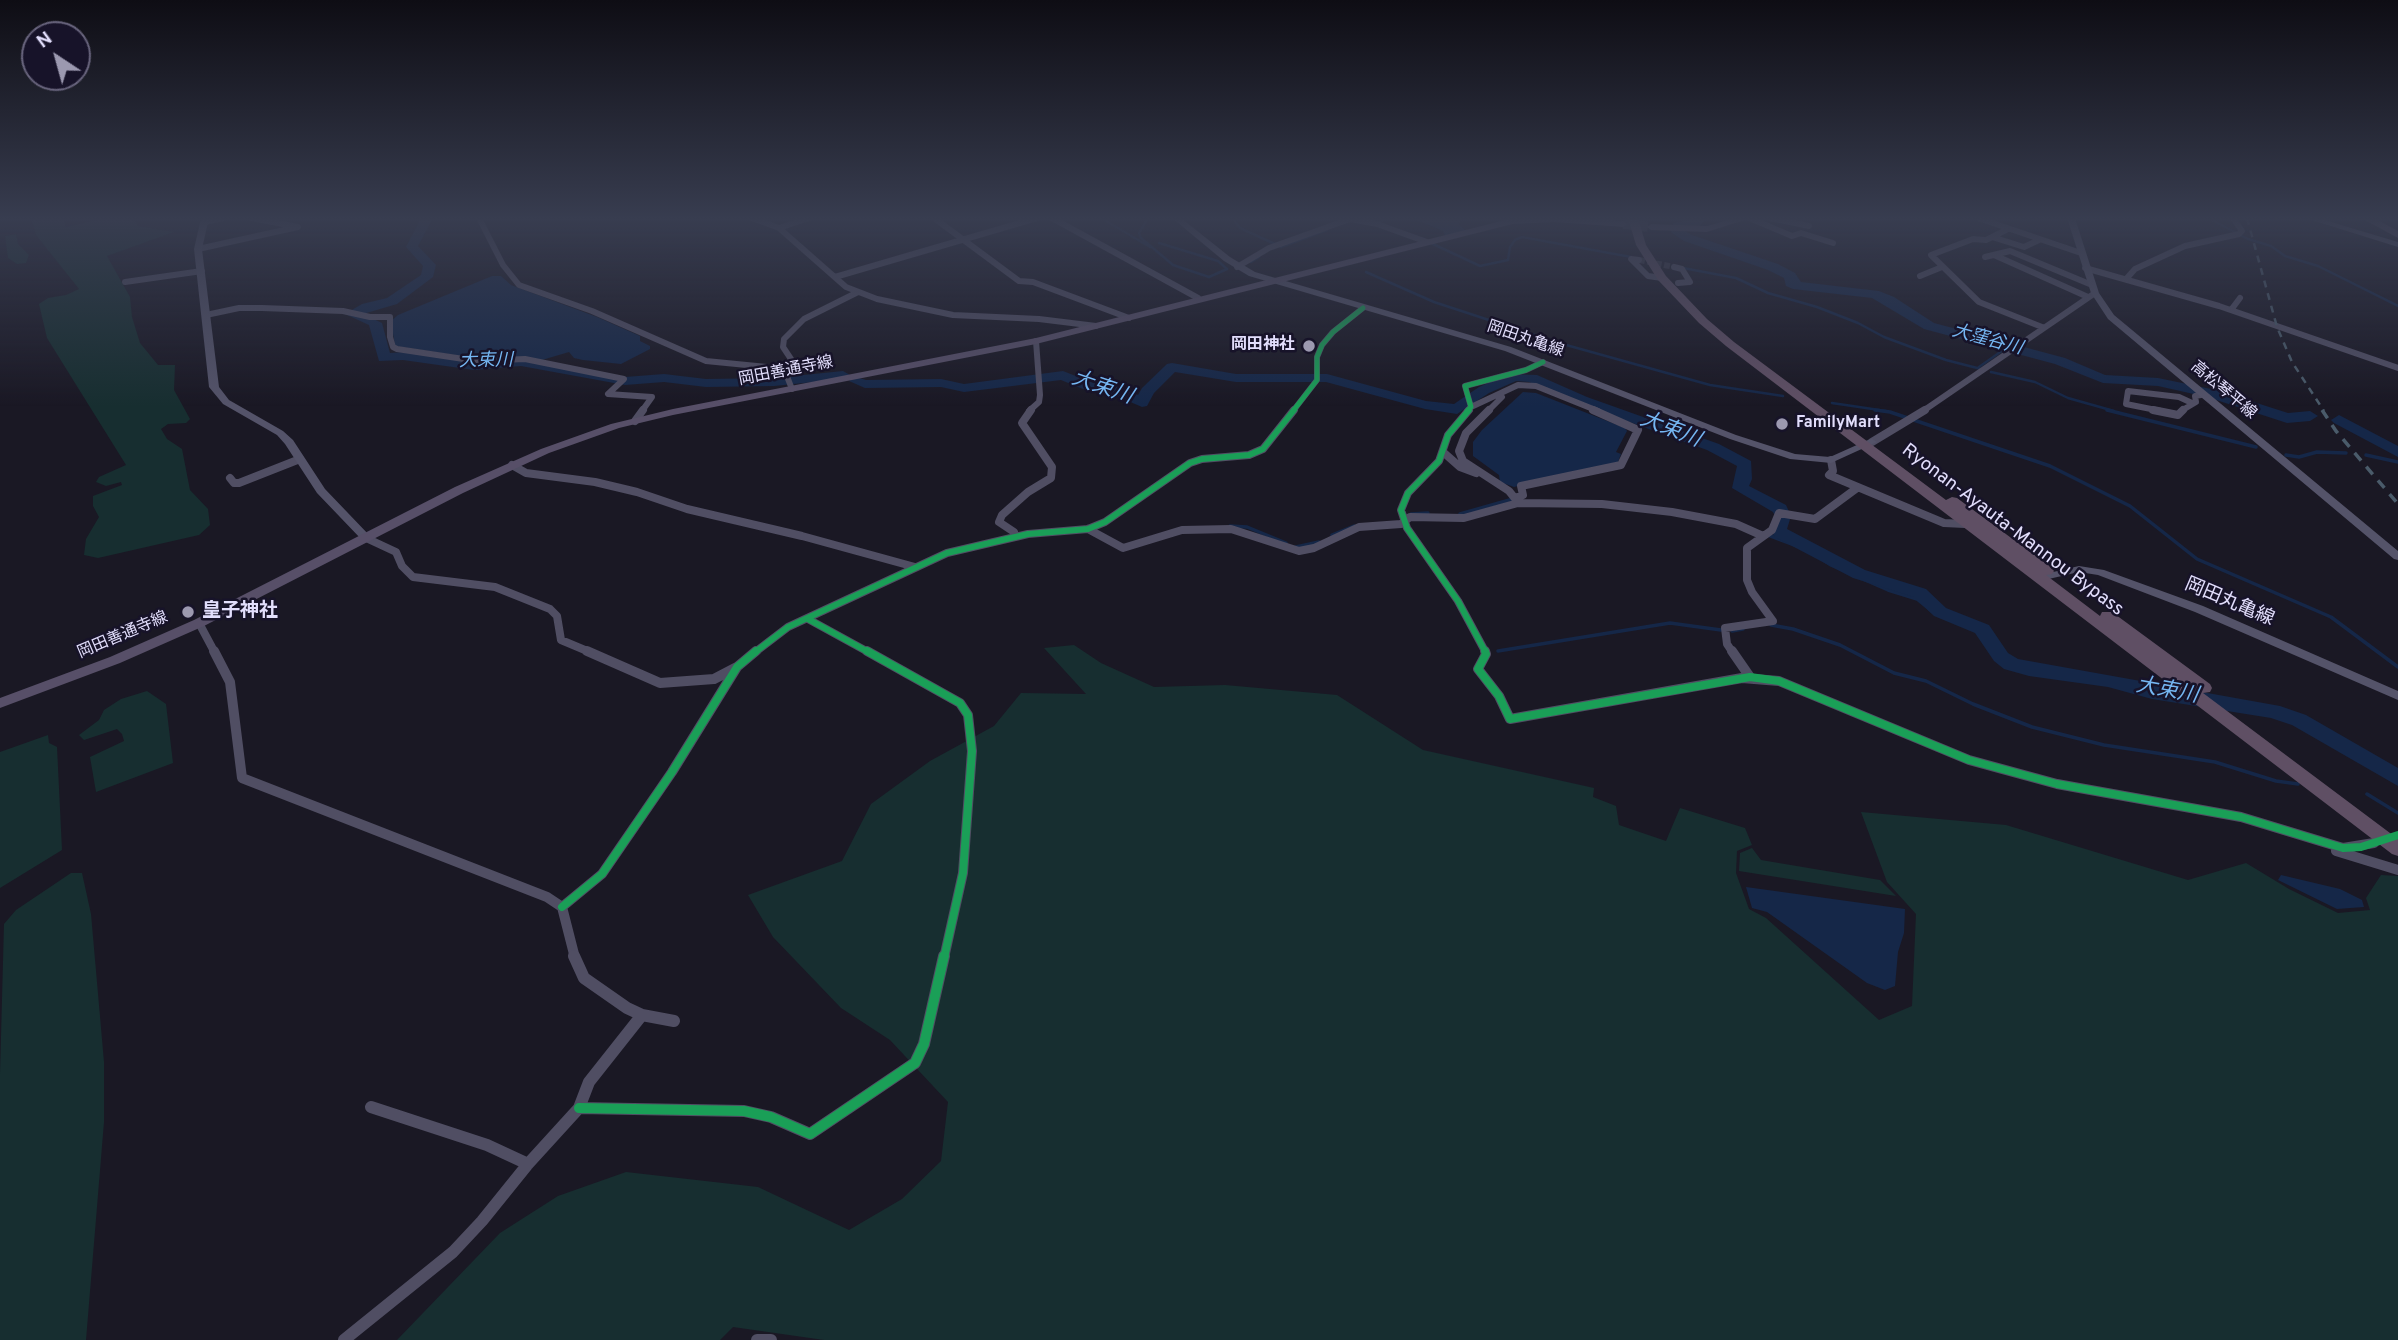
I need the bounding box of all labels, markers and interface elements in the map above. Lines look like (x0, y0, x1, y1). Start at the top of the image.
north arrow (21, 21, 91, 91)
text: N (32, 27, 57, 54)
street label: 岡田丸亀線 (1484, 318, 1566, 362)
water label: 大窪谷川 (1949, 321, 2025, 361)
place label: 岡田神社 (1231, 336, 1295, 356)
marker: 岡田神社 (1301, 338, 1317, 354)
water label: 大束川 (459, 351, 513, 373)
street label: 岡田善通寺線 (737, 353, 835, 391)
street label: 高松琴平線 (2186, 358, 2260, 424)
water label: 大束川 (1068, 367, 1136, 411)
water label: 大束川 (1636, 408, 1704, 454)
place label: FamilyMart (1796, 414, 1880, 434)
marker: FamilyMart (1774, 416, 1790, 432)
street label: Ryonan-Ayauta-Mannou Bypass (1896, 440, 2128, 622)
street label: 岡田丸亀線 (2181, 574, 2277, 632)
place label: 皇子神社 (202, 601, 278, 623)
marker: 皇子神社 (180, 604, 196, 620)
street label: 岡田善通寺線 (75, 608, 171, 664)
water label: 大束川 (2134, 674, 2200, 710)

